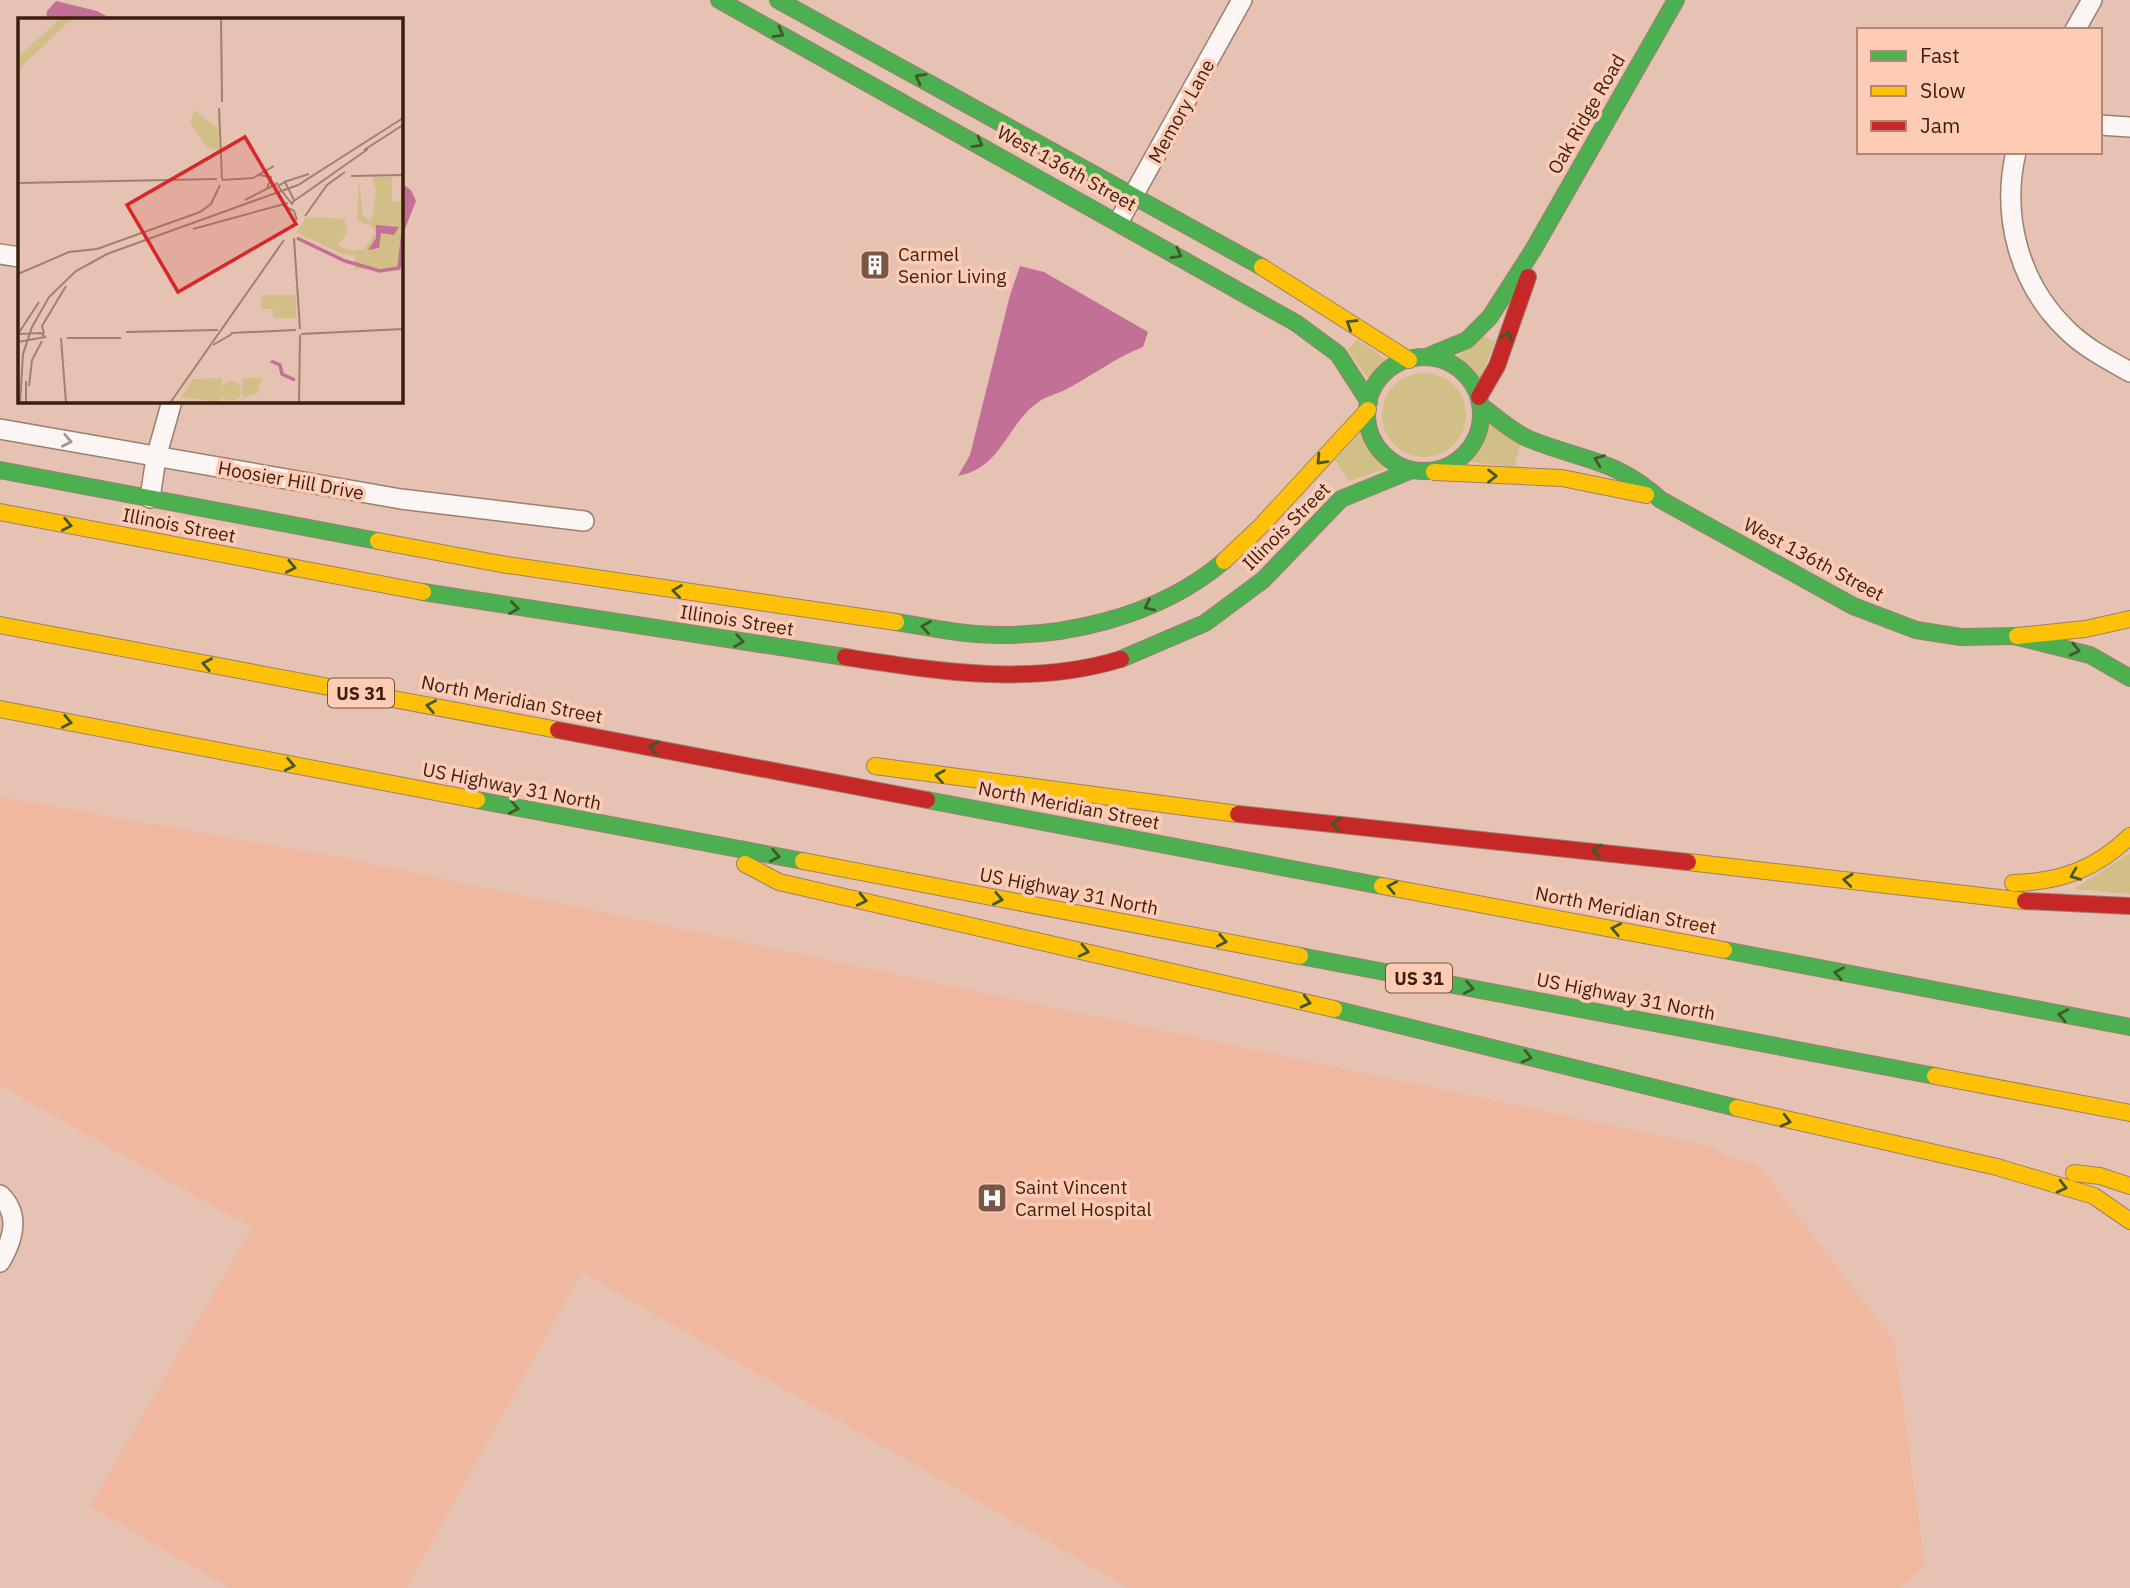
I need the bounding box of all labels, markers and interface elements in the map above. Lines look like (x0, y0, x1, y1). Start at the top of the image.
inset map (18, 18, 402, 402)
one-way arrow (772, 25, 784, 38)
legend (1857, 28, 2102, 154)
text: Fast (1920, 41, 1960, 69)
street label: Oak Ridge Road (1542, 50, 1630, 178)
street label: Memory Lane (1143, 55, 1219, 167)
one-way arrow (914, 73, 927, 86)
text: Slow (1920, 76, 1966, 104)
text: Jam (1920, 111, 1960, 139)
street label: West 136th Street (993, 120, 1141, 216)
one-way arrow (971, 135, 983, 148)
place label: Carmel Senior Living (898, 242, 1006, 288)
one-way arrow (1169, 246, 1182, 259)
building icon: Carmel Senior Living (858, 248, 892, 282)
one-way arrow (1346, 320, 1359, 333)
one-way arrow (1498, 330, 1513, 342)
one-way arrow (61, 433, 73, 448)
one-way arrow (1317, 452, 1329, 465)
street label: Hoosier Hill Drive (216, 455, 366, 505)
one-way arrow (1594, 455, 1606, 469)
one-way arrow (1487, 468, 1498, 484)
street label: Illinois Street (1237, 477, 1335, 575)
street label: Illinois Street (120, 502, 238, 548)
street label: West 136th Street (1740, 512, 1888, 606)
one-way arrow (61, 516, 73, 531)
one-way arrow (285, 559, 297, 574)
one-way arrow (671, 584, 683, 599)
one-way arrow (1144, 598, 1156, 612)
street label: Illinois Street (679, 599, 795, 641)
one-way arrow (509, 600, 520, 615)
one-way arrow (920, 620, 932, 635)
one-way arrow (733, 634, 745, 649)
one-way arrow (2069, 642, 2081, 657)
one-way arrow (201, 657, 213, 672)
street label: North Meridian Street (419, 670, 605, 728)
road number: US 31 (328, 678, 394, 708)
one-way arrow (425, 699, 437, 714)
one-way arrow (61, 714, 73, 729)
one-way arrow (649, 741, 661, 756)
one-way arrow (284, 757, 296, 772)
street label: US Highway 31 North (421, 757, 603, 815)
one-way arrow (935, 769, 946, 784)
street label: North Meridian Street (976, 776, 1162, 834)
one-way arrow (508, 800, 520, 815)
one-way arrow (1331, 817, 1342, 832)
one-way arrow (1592, 844, 1603, 859)
one-way arrow (769, 848, 781, 863)
street label: US Highway 31 North (978, 862, 1160, 920)
one-way arrow (2070, 866, 2082, 880)
one-way arrow (1842, 872, 1854, 887)
one-way arrow (1386, 880, 1398, 895)
street label: North Meridian Street (1533, 881, 1719, 939)
one-way arrow (992, 891, 1004, 906)
one-way arrow (856, 892, 868, 907)
one-way arrow (1610, 923, 1622, 938)
one-way arrow (1216, 933, 1228, 948)
one-way arrow (1078, 943, 1090, 957)
road number: US 31 (1386, 964, 1452, 993)
one-way arrow (1833, 966, 1845, 981)
street label: US Highway 31 North (1535, 967, 1717, 1025)
one-way arrow (1463, 980, 1475, 995)
one-way arrow (1300, 994, 1312, 1008)
one-way arrow (2057, 1008, 2069, 1023)
one-way arrow (1520, 1049, 1532, 1063)
one-way arrow (1780, 1113, 1792, 1127)
place label: Saint Vincent Carmel Hospital (1015, 1175, 1152, 1221)
one-way arrow (2056, 1179, 2068, 1193)
hospital icon: Saint Vincent Carmel Hospital (975, 1181, 1009, 1215)

